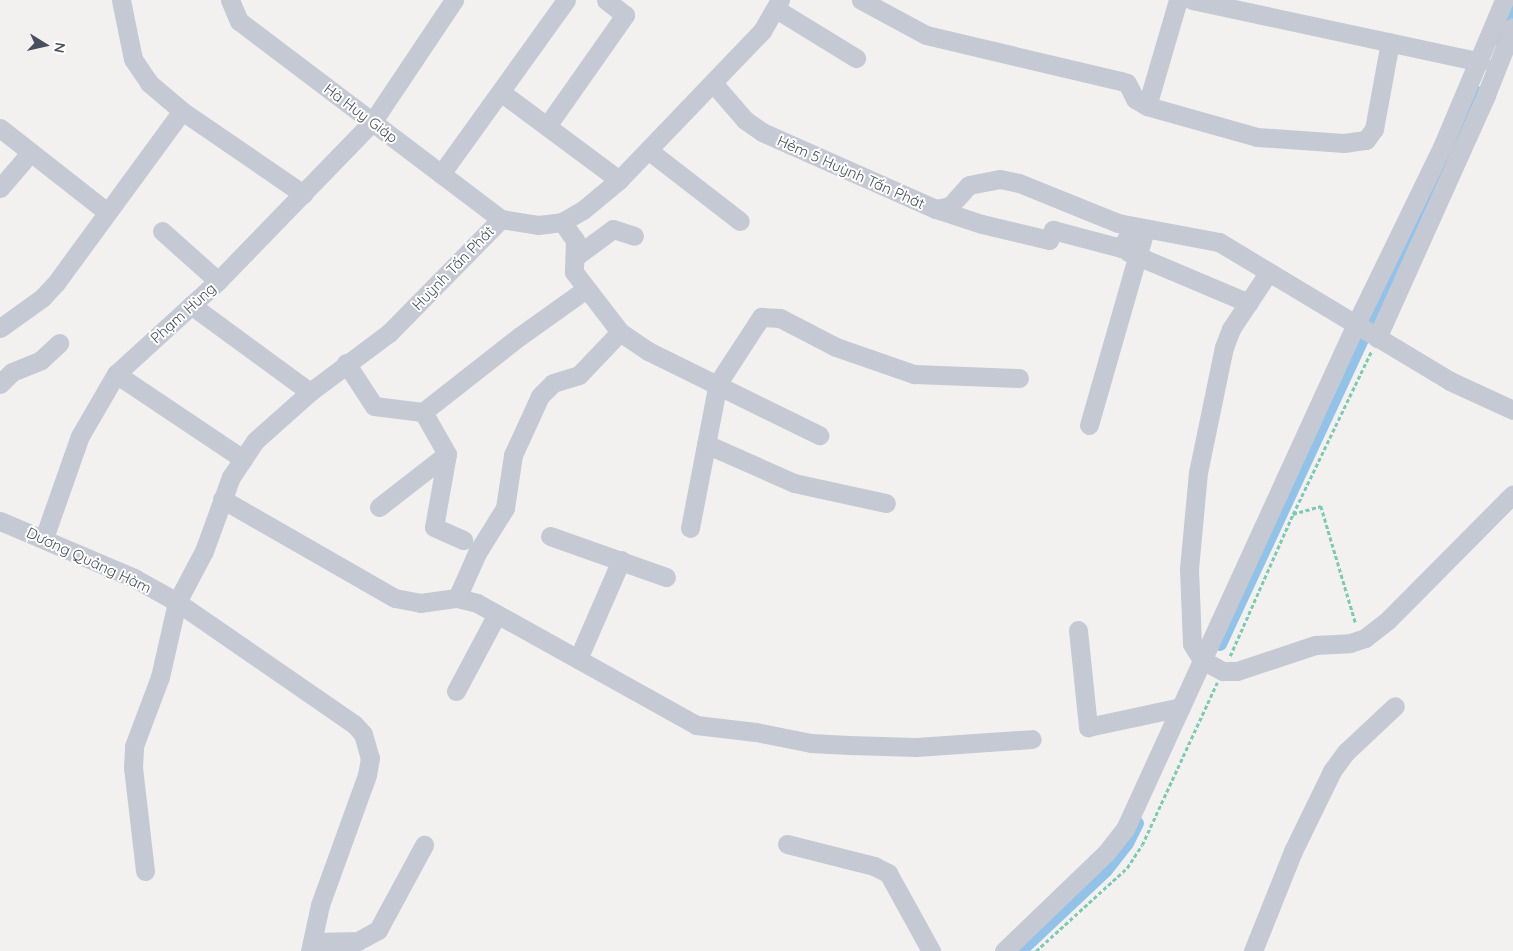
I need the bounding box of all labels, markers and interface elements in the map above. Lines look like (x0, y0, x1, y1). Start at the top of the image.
north arrow (20, 20, 70, 70)
text: N (50, 41, 70, 54)
street label: Hà Huy Giáp (321, 79, 401, 147)
street label: Hẻm 5 Huỳnh Tấn Phát (774, 131, 928, 213)
street label: Huỳnh Tấn Phát (408, 222, 498, 314)
street label: Phạm Hùng (147, 279, 219, 347)
street label: Dương Quảng Hàm (24, 523, 154, 597)

